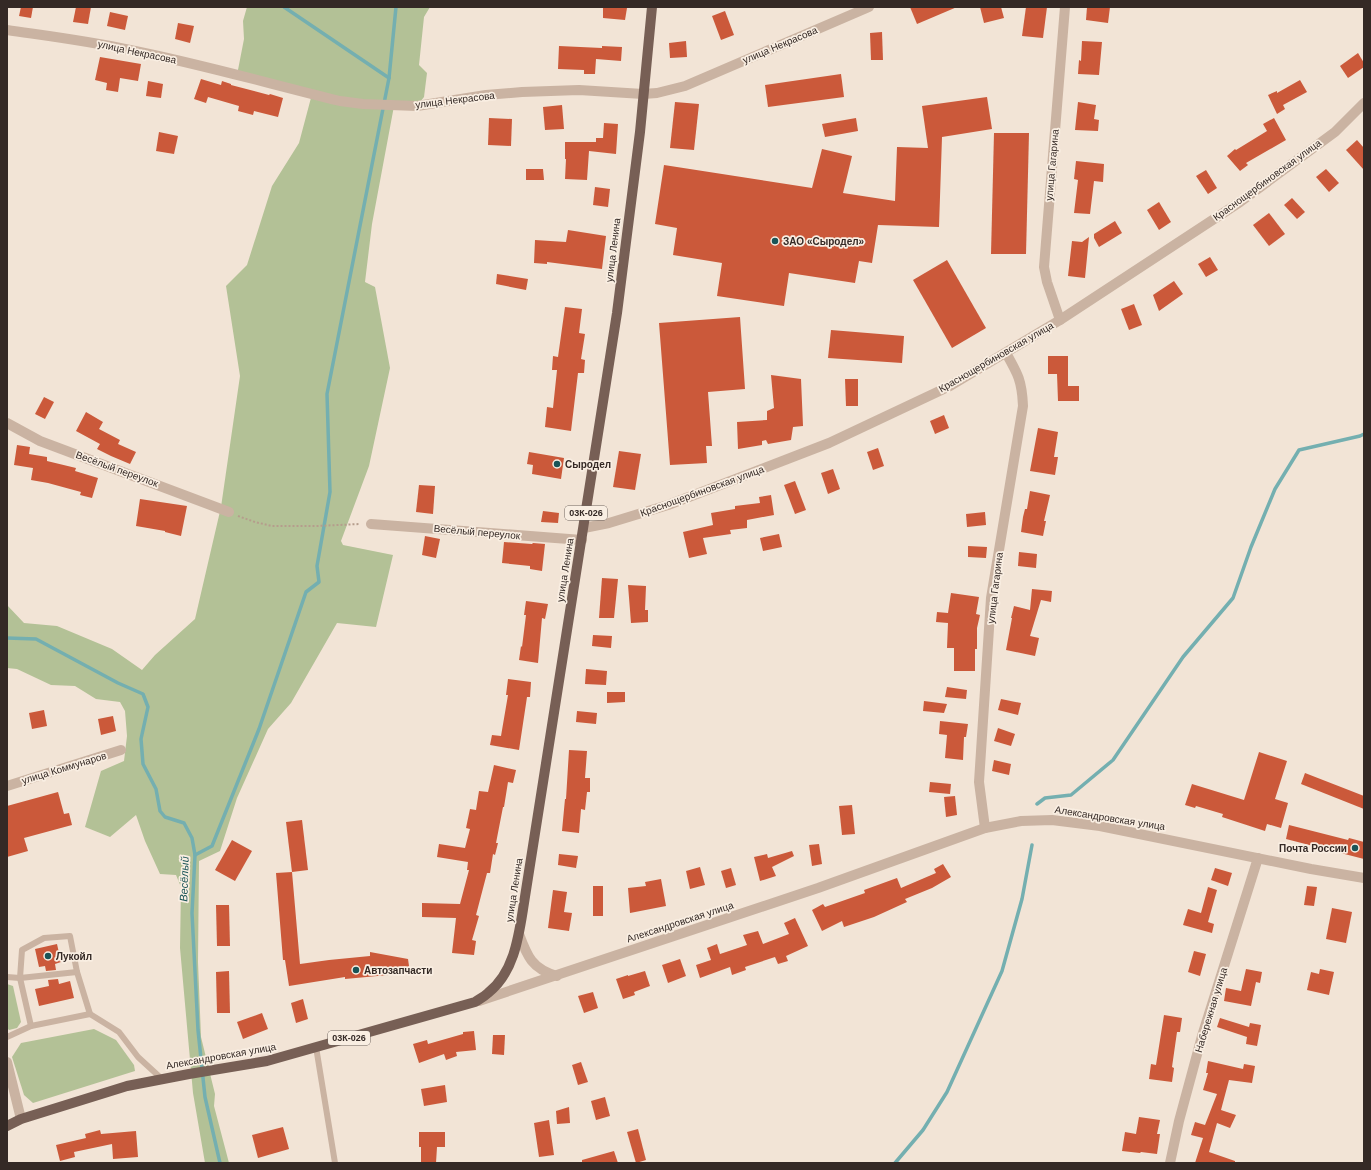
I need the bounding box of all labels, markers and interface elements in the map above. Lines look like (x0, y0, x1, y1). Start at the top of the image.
street label: улица Некрасова (741, 24, 819, 66)
street label: улица Некрасова (97, 38, 178, 66)
street label: улица Некрасова (415, 90, 496, 110)
street label: улица Гагарина (1043, 128, 1061, 201)
street label: Краснощербиновская улица (1211, 137, 1323, 223)
street label: улица Ленина (604, 217, 622, 283)
marker: ЗАО «Сыродел» (770, 236, 780, 246)
place label: ЗАО «Сыродел» (783, 236, 865, 247)
street label: Краснощербиновская улица (937, 319, 1056, 394)
street label: Весёлый переулок (74, 449, 160, 489)
marker: Сыродел (552, 459, 562, 469)
place label: Сыродел (565, 459, 611, 470)
street label: Краснощербиновская улица (639, 463, 766, 519)
road number: 03К-026 (565, 506, 607, 520)
street label: Весёлый переулок (433, 523, 521, 541)
street label: улица Ленина (555, 537, 576, 603)
street label: улица Гагарина (985, 551, 1005, 624)
street label: улица Коммунаров (20, 750, 108, 786)
street label: Александровская улица (1054, 804, 1166, 832)
place label: Почта России (1279, 843, 1347, 854)
marker: Почта России (1350, 843, 1360, 853)
water label: Весёлый (177, 856, 191, 902)
street label: улица Ленина (504, 857, 525, 923)
street label: Александровская улица (625, 899, 735, 944)
marker: Лукойл (43, 951, 53, 961)
place label: Лукойл (56, 951, 92, 962)
marker: Автозапчасти (351, 965, 361, 975)
place label: Автозапчасти (364, 965, 432, 976)
street label: Набережная улица (1193, 966, 1229, 1054)
road number: 03К-026 (328, 1031, 370, 1045)
street label: Александровская улица (165, 1041, 277, 1071)

